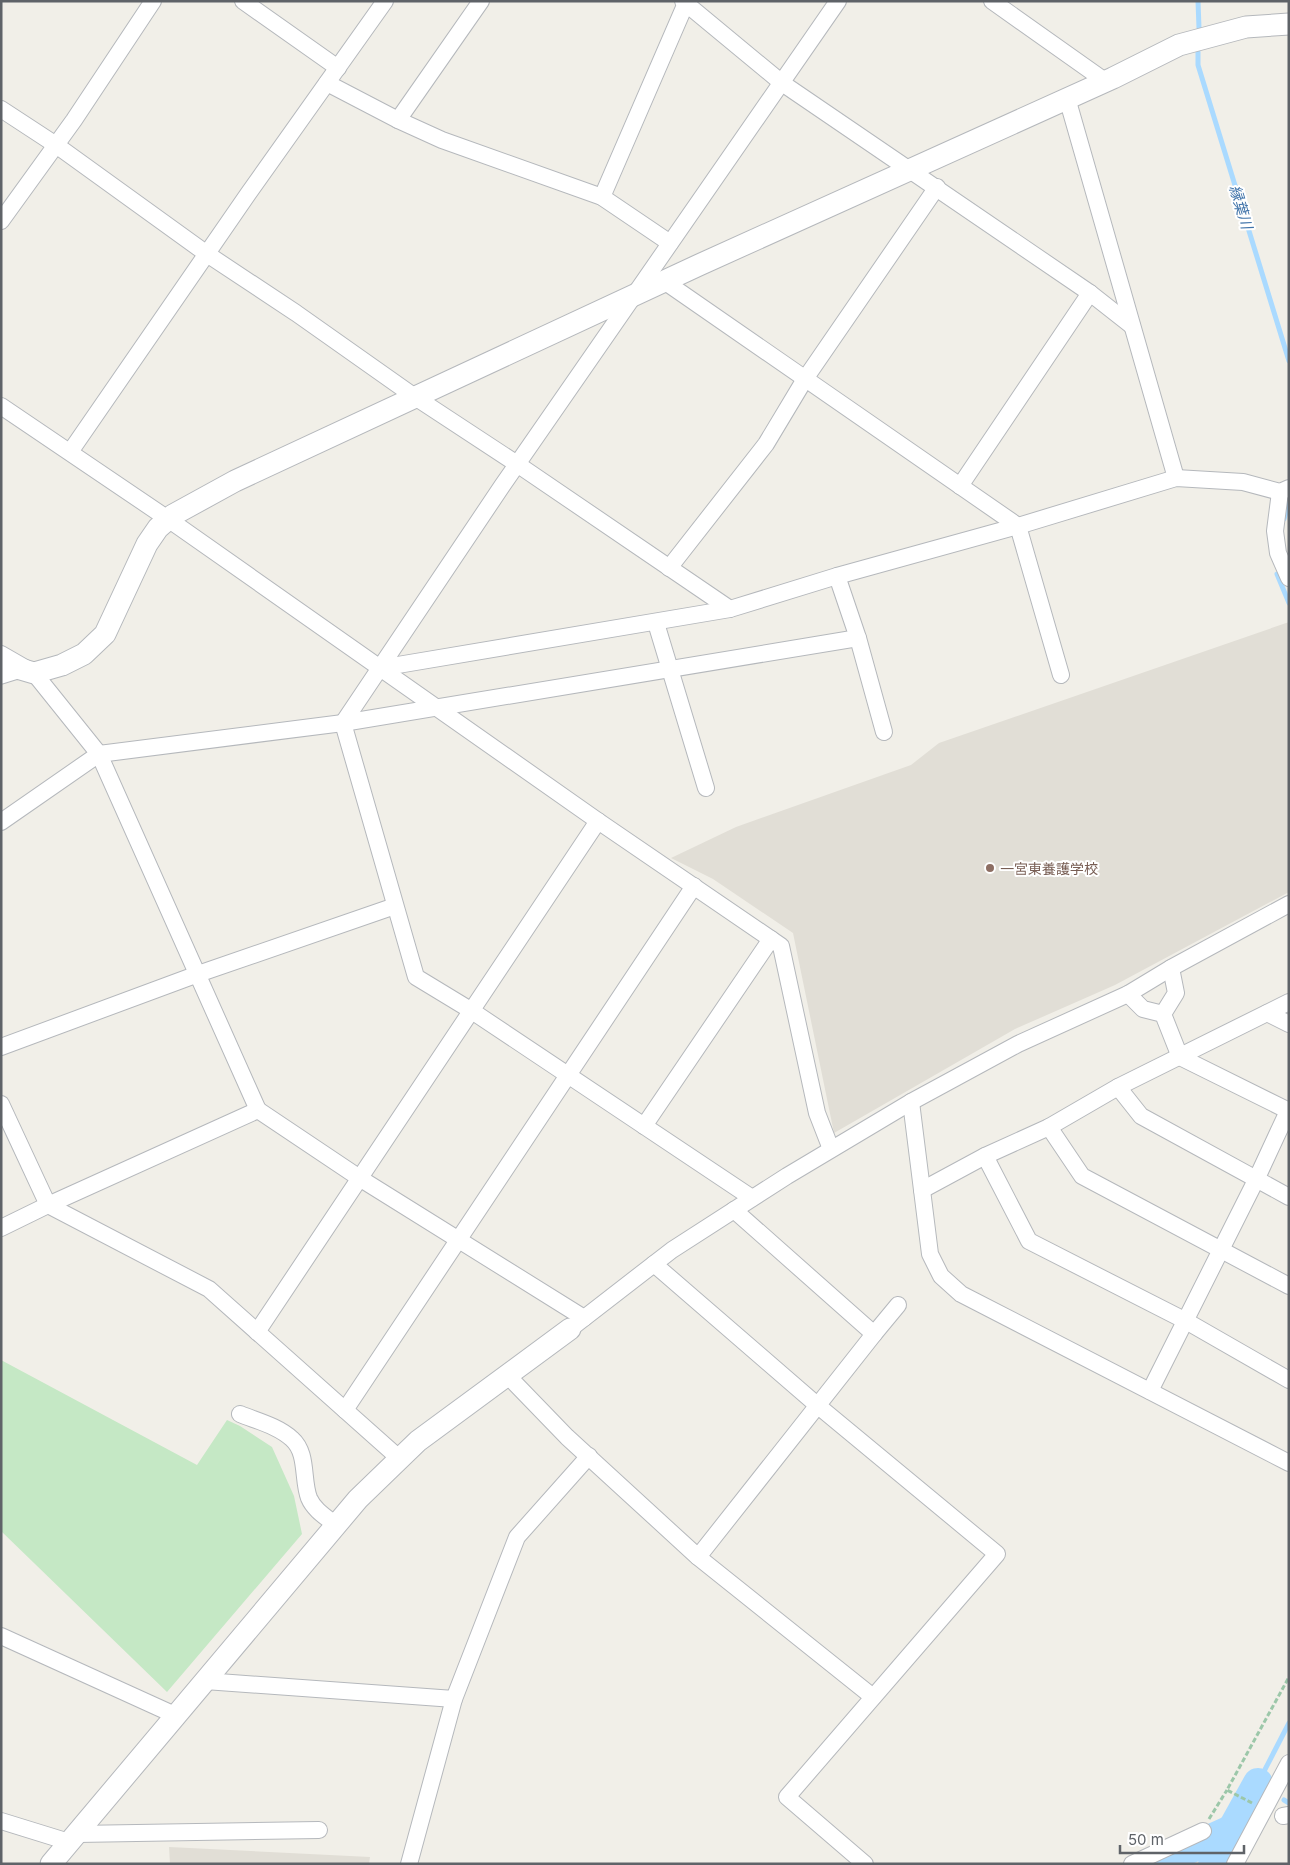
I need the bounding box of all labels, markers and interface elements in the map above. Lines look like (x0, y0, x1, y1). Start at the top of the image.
water label: 縁葉川 (1225, 183, 1257, 233)
place label: 一宮東養護学校 (1000, 860, 1098, 877)
marker: 一宮東養護学校 (984, 862, 996, 874)
scale bar (1120, 1822, 1244, 1854)
text: 50 m (1128, 1830, 1164, 1849)

